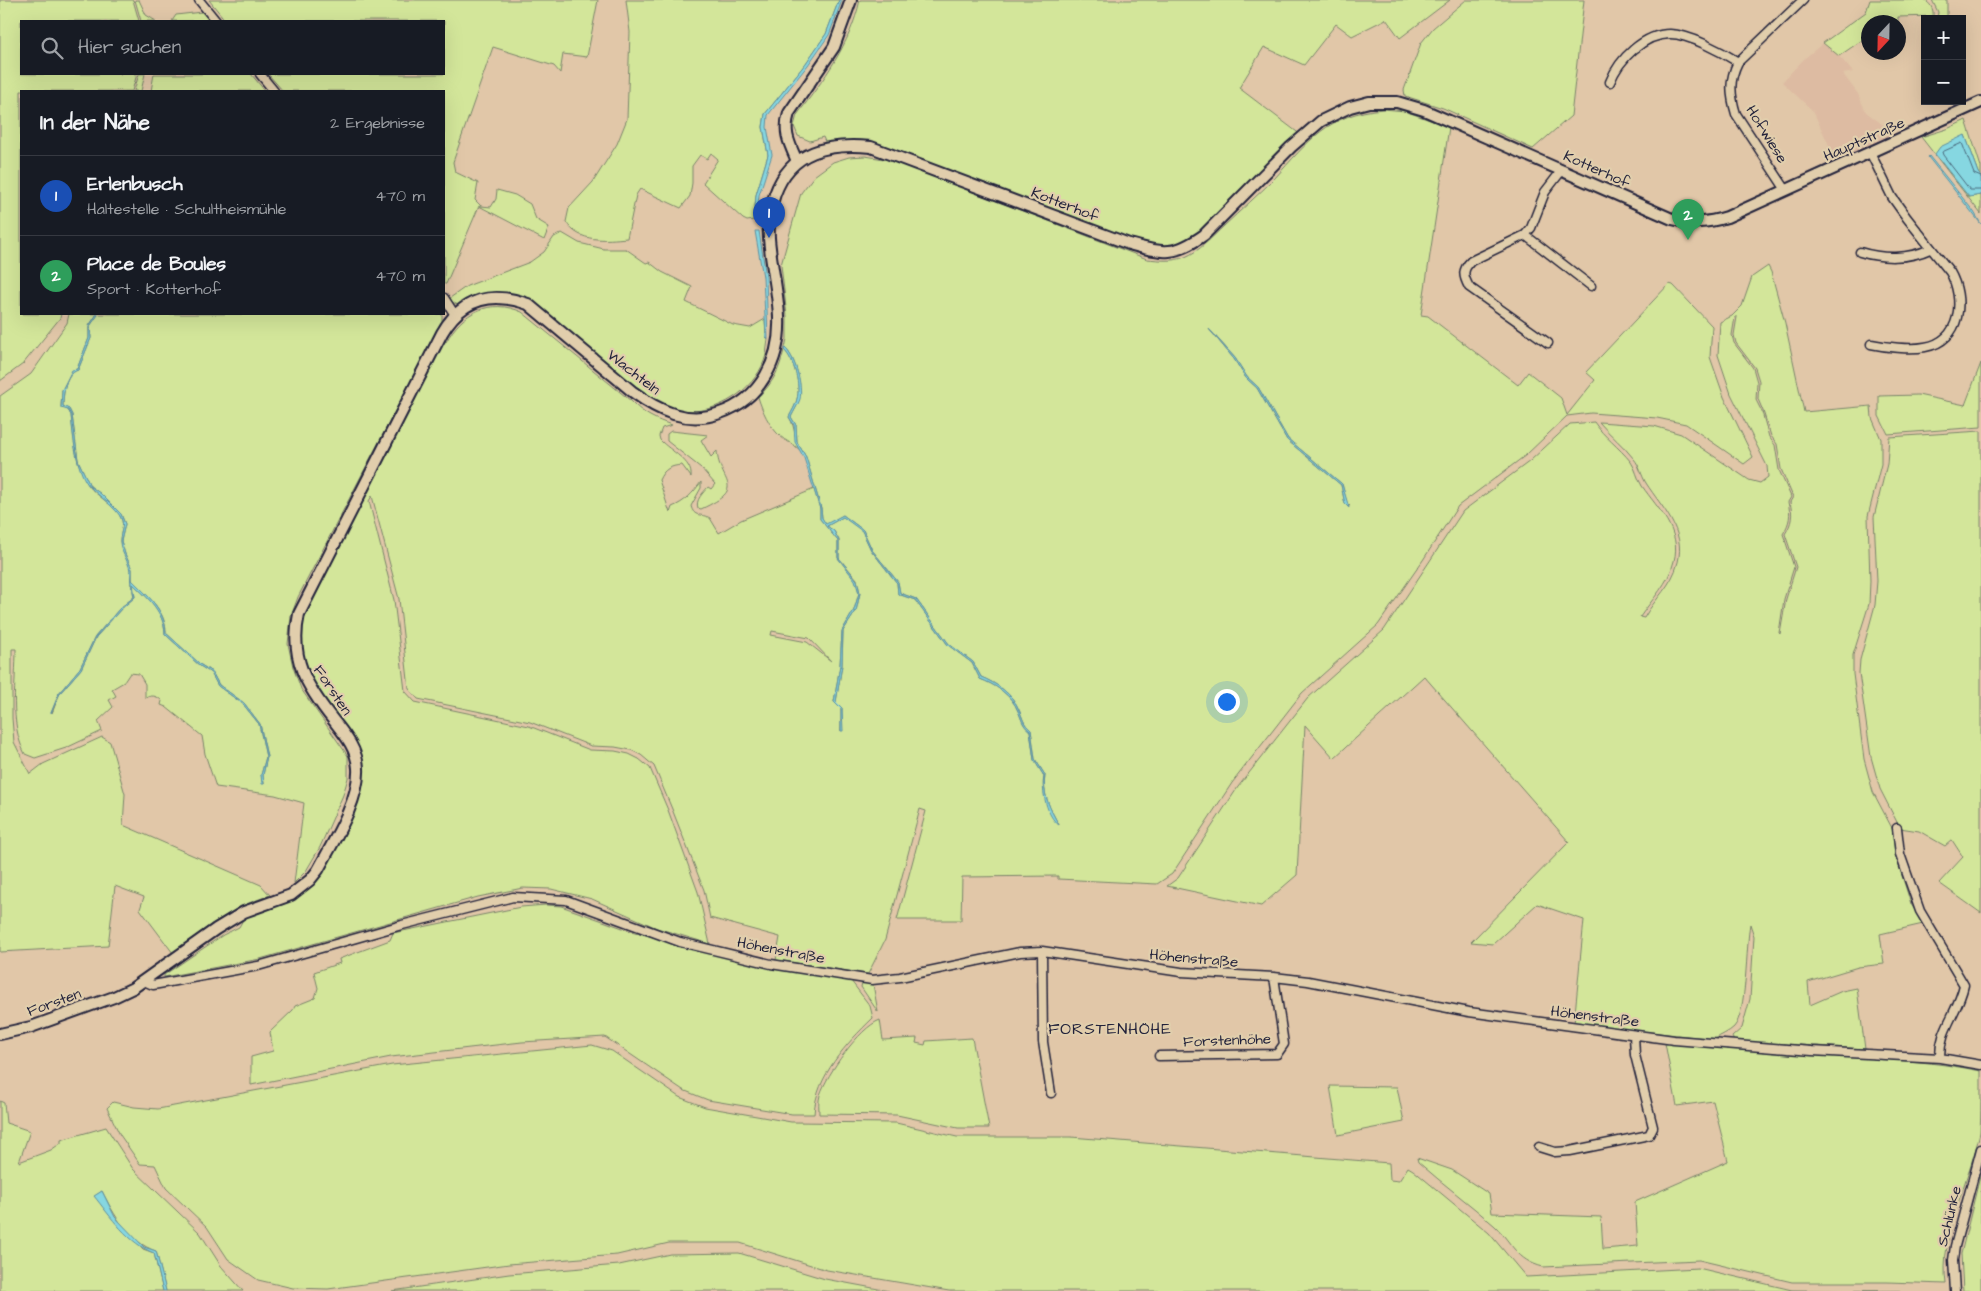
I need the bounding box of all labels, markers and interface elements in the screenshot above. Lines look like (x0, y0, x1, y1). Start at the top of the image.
north arrow (1861, 15, 1906, 60)
map controls (1921, 15, 1966, 105)
button: + (1921, 15, 1966, 60)
search box (20, 20, 445, 75)
icon: search (38, 34, 66, 62)
text: Hier suchen (78, 34, 181, 61)
button: − (1921, 60, 1966, 105)
street label: Hofwiese (1741, 101, 1793, 167)
text: In der Nähe (40, 108, 150, 137)
text: 2 Ergebnisse (330, 112, 425, 134)
street label: Hauptstraße (1820, 112, 1908, 167)
street label: Kotterhof (1560, 145, 1633, 193)
text: Erlenbusch (87, 171, 183, 198)
street label: Kotterhof (1028, 182, 1102, 227)
text: 1 (55, 185, 57, 207)
text: 470 m (375, 185, 425, 207)
pin: 1 (753, 197, 785, 238)
text: Haltestelle · Schultheismühle (87, 198, 287, 220)
pin: 2 (1672, 199, 1704, 240)
text: Place de Boules (87, 251, 226, 278)
text: 2 (51, 265, 61, 287)
text: 470 m (375, 265, 425, 287)
text: Sport · Kotterhof (87, 278, 221, 300)
street label: Wachteln (603, 345, 665, 400)
street label: Forsten (308, 661, 357, 720)
your location (1214, 689, 1240, 715)
street label: Höhenstraße (735, 932, 827, 969)
street label: Höhenstraße (1149, 944, 1239, 973)
street label: Forsten (24, 983, 85, 1022)
street label: Höhenstraße (1550, 1001, 1640, 1032)
district label: FORSTENHÖHE (1048, 1018, 1172, 1040)
street label: Forstenhöhe (1183, 1028, 1271, 1053)
street label: Schlünke (1932, 1184, 1967, 1248)

